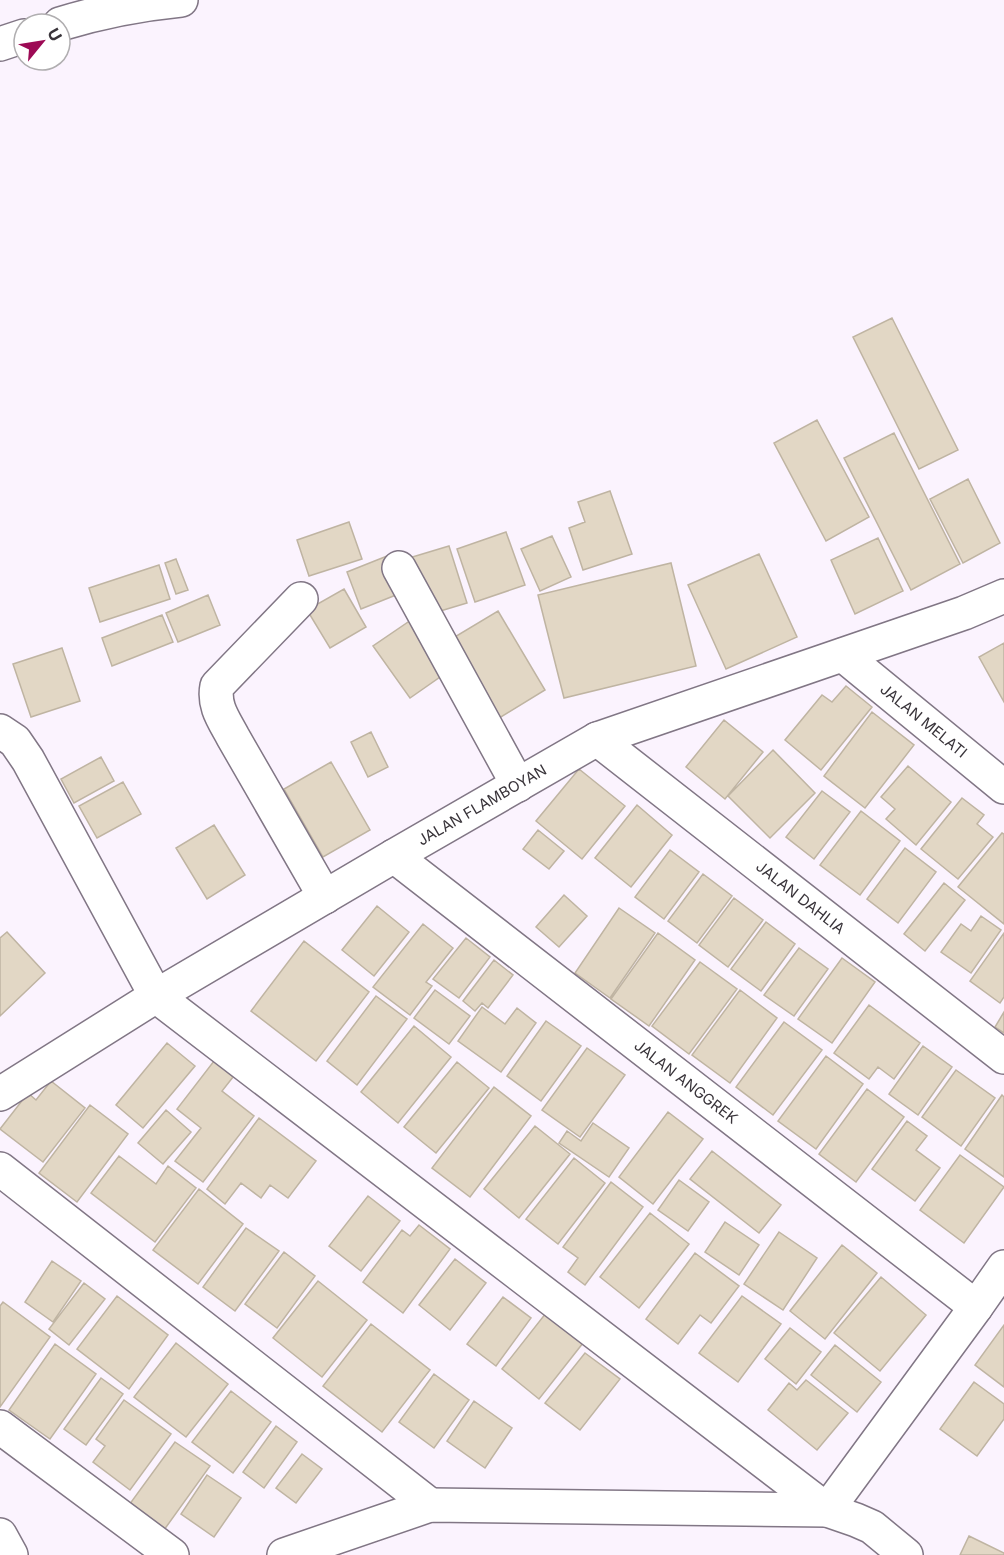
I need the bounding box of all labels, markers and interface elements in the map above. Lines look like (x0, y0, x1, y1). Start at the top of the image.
north arrow (12, 12, 72, 72)
text: U (43, 24, 67, 45)
street label: JALAN MELATI (876, 679, 971, 762)
street label: JALAN FLAMBOYAN (414, 760, 550, 849)
street label: JALAN DAHLIA (752, 857, 849, 938)
street label: JALAN ANGGREK (630, 1036, 742, 1128)

